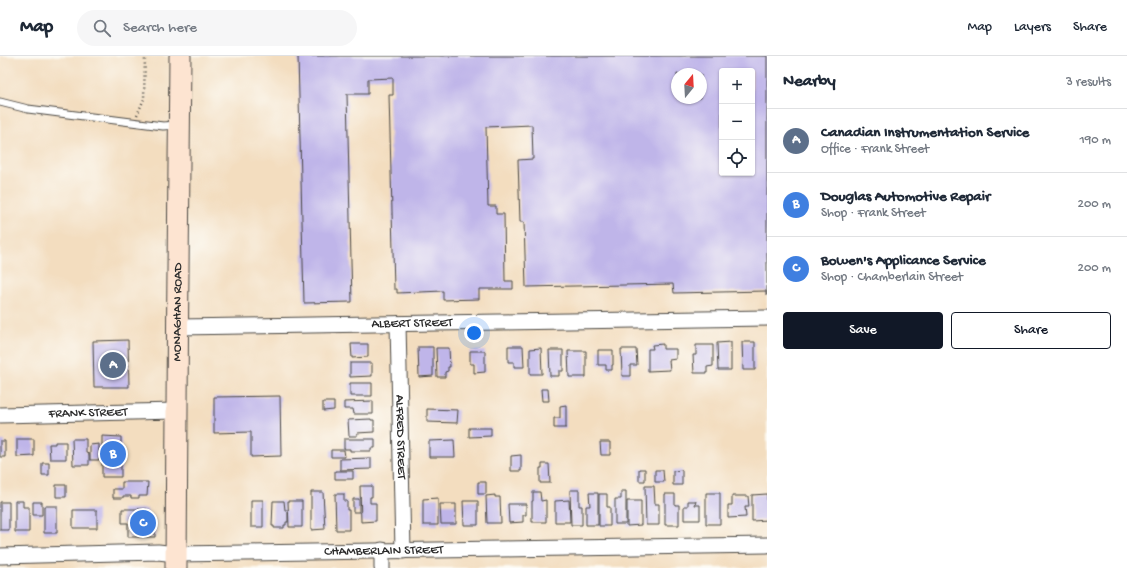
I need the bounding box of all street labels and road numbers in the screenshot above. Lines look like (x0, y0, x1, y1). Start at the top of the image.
street label: MONAGHAN ROAD (170, 262, 186, 361)
street label: ALBERT STREET (371, 315, 454, 332)
street label: ALFRED STREET (392, 394, 409, 480)
street label: FRANK STREET (47, 405, 129, 421)
street label: CHAMBERLAIN STREET (324, 542, 444, 559)

